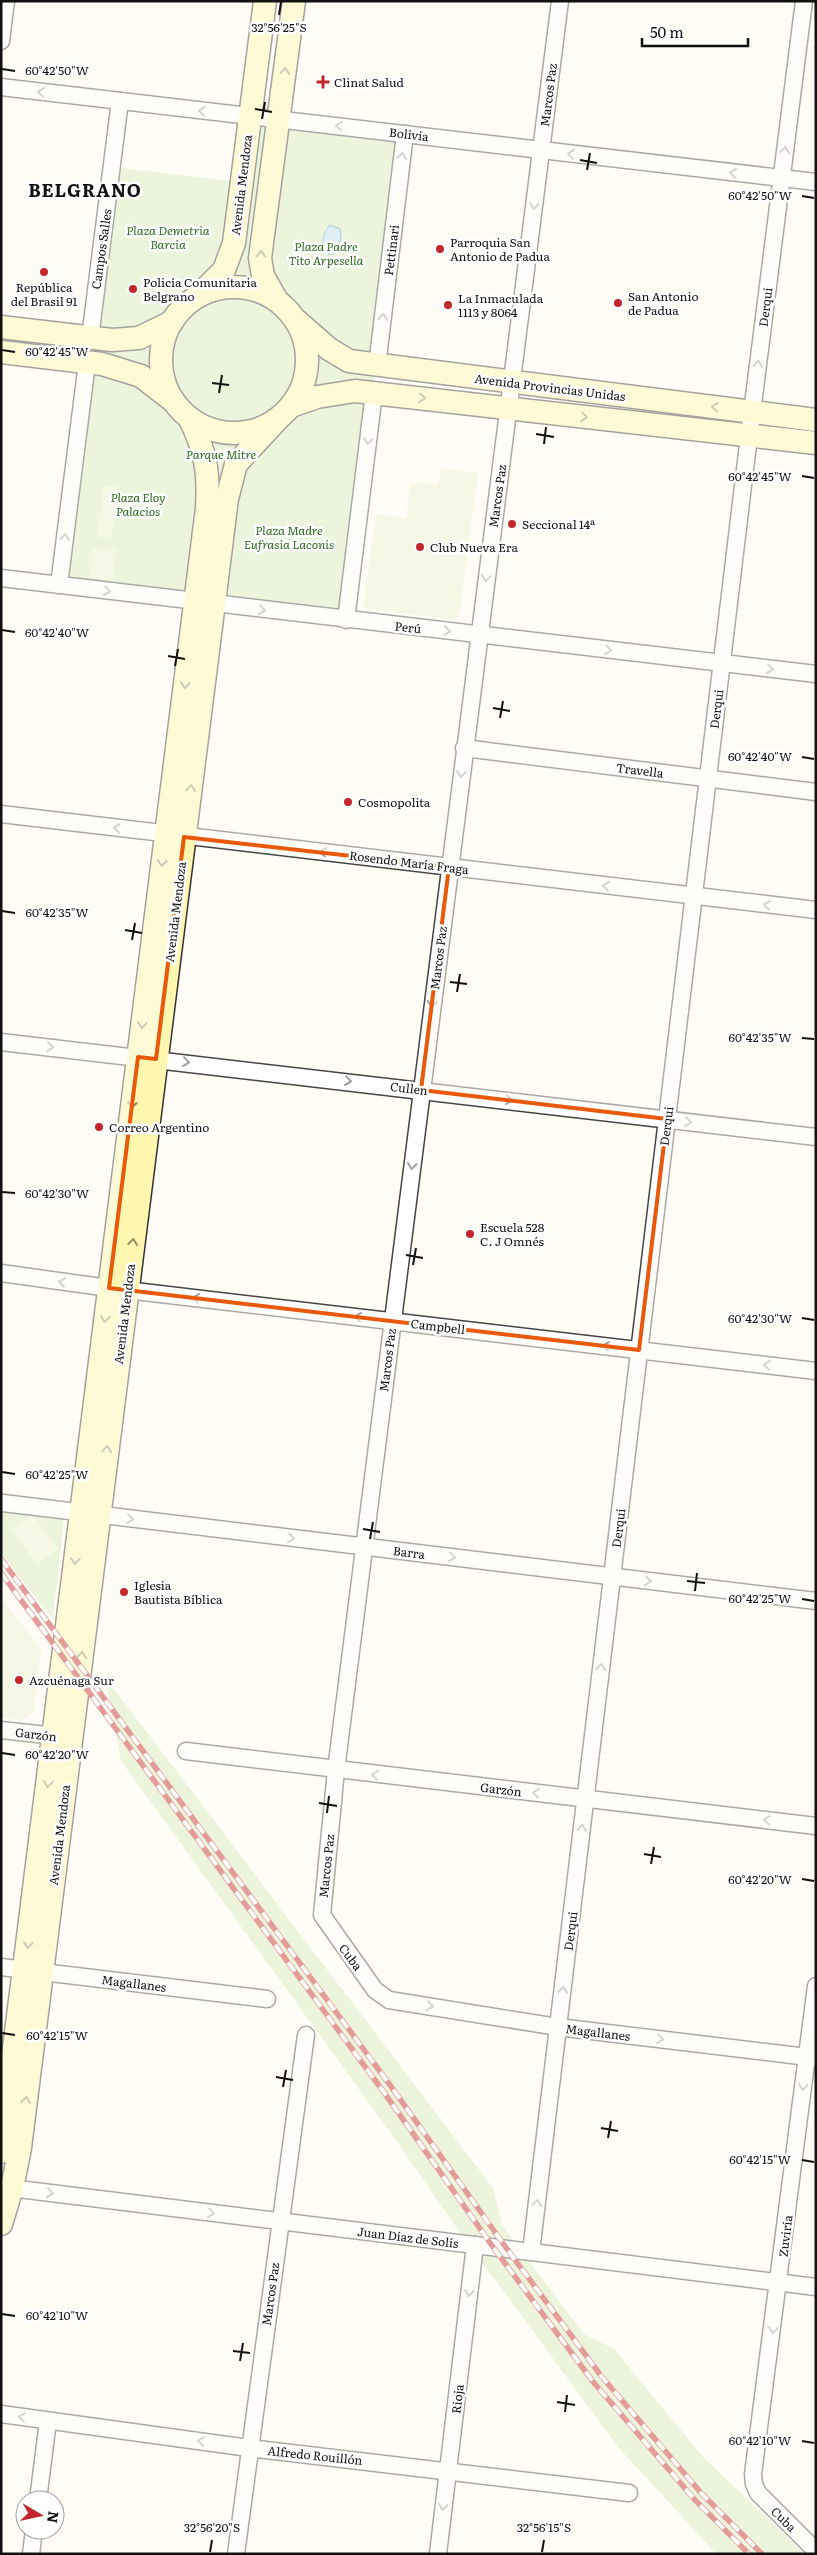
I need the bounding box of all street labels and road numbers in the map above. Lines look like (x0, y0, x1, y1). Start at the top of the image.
street label: Marcos Paz (535, 62, 561, 128)
street label: Bolivia (388, 123, 430, 145)
street label: Avenida Mendoza (226, 133, 256, 236)
street label: Campos Salles (86, 207, 116, 290)
street label: Pettinari (379, 224, 403, 276)
street label: Derqui (754, 286, 776, 328)
street label: Avenida Provincias Unidas (473, 369, 627, 405)
street label: Marcos Paz (484, 463, 510, 529)
street label: Perú (394, 617, 423, 637)
street label: Derqui (705, 688, 727, 730)
street label: Travella (615, 758, 665, 782)
street label: Rosendo María Fraga (348, 846, 470, 878)
street label: Avenida Mendoza (160, 860, 190, 963)
street label: Marcos Paz (425, 925, 451, 991)
street label: Cullen (389, 1077, 429, 1099)
street label: Derqui (655, 1105, 677, 1147)
street label: Avenida Mendoza (109, 1262, 139, 1365)
street label: Campbell (410, 1314, 466, 1338)
street label: Marcos Paz (374, 1327, 400, 1393)
street label: Derqui (607, 1507, 629, 1549)
street label: Barra (392, 1541, 427, 1563)
street label: Garzón (14, 1723, 58, 1745)
street label: Garzón (479, 1778, 523, 1800)
street label: Avenida Mendoza (44, 1783, 74, 1886)
street label: Marcos Paz (314, 1833, 338, 1899)
street label: Derqui (559, 1910, 581, 1952)
street label: Cuba (335, 1940, 367, 1975)
street label: Magallanes (101, 1970, 168, 1996)
street label: Magallanes (565, 2019, 632, 2045)
street label: Zuviría (773, 2213, 797, 2258)
street label: Juan Díaz de Solís (356, 2222, 460, 2252)
street label: Marcos Paz (257, 2261, 283, 2327)
street label: Rioja (446, 2383, 468, 2415)
street label: Alfredo Rouillón (267, 2441, 364, 2469)
street label: Cuba (767, 2502, 801, 2536)

